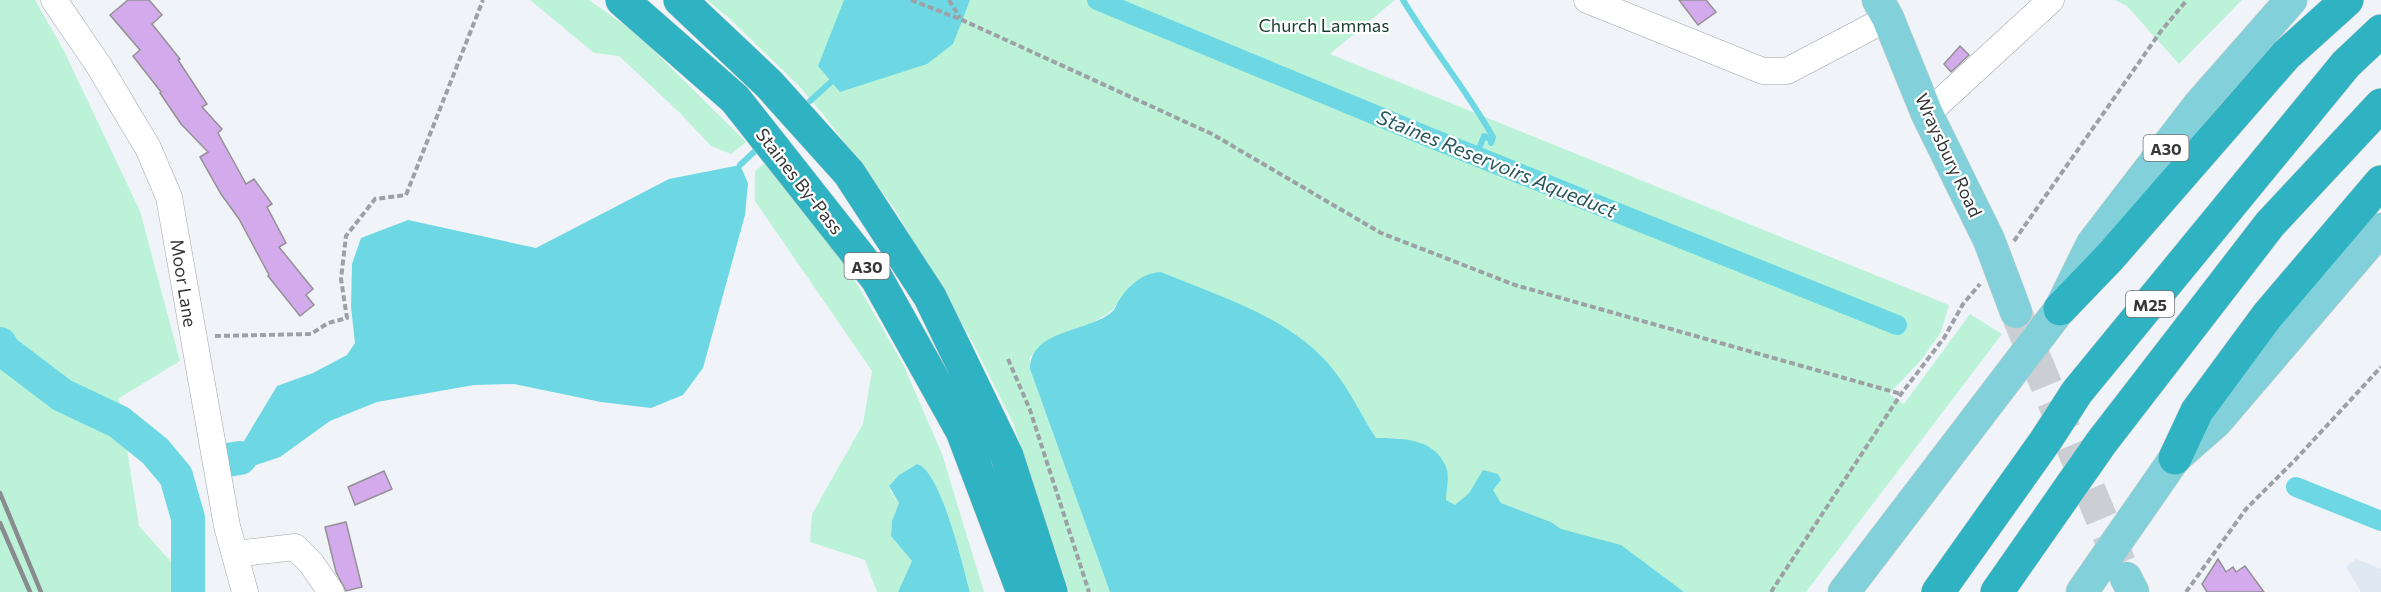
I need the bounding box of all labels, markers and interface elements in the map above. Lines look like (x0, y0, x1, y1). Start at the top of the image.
park label: Church Lammas (1259, 14, 1389, 36)
street label: Wraysbury Road (1911, 90, 1987, 220)
water label: Staines Reservoirs Aqueduct (1374, 104, 1621, 222)
street label: Staines By-Pass (752, 123, 848, 239)
road number: A30 (2144, 135, 2188, 161)
street label: Moor Lane (166, 237, 202, 329)
road number: A30 (844, 253, 890, 279)
road number: M25 (2126, 291, 2174, 317)

